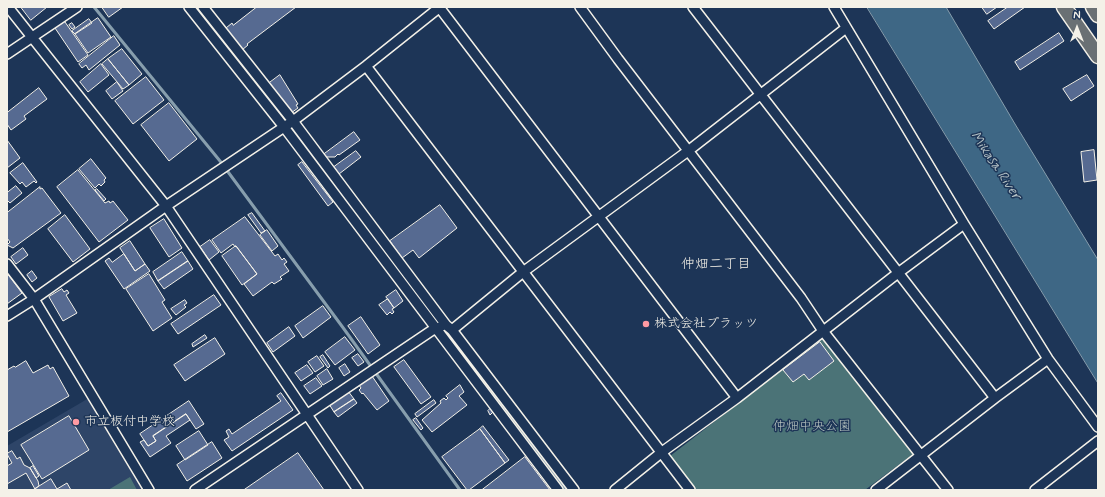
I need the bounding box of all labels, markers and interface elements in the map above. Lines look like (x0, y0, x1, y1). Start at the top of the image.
north arrow (1057, 8, 1097, 48)
text: N (1073, 9, 1081, 23)
water label: Mikasa River (966, 129, 1024, 203)
district label: 仲畑二丁目 (681, 257, 751, 273)
place label: 株式会社プラッツ (654, 316, 758, 332)
marker: 株式会社プラッツ (641, 319, 651, 329)
place label: 市立板付中学校 (84, 414, 175, 430)
marker: 市立板付中学校 (71, 417, 81, 427)
park label: 仲畑中央公園 (773, 419, 851, 435)

